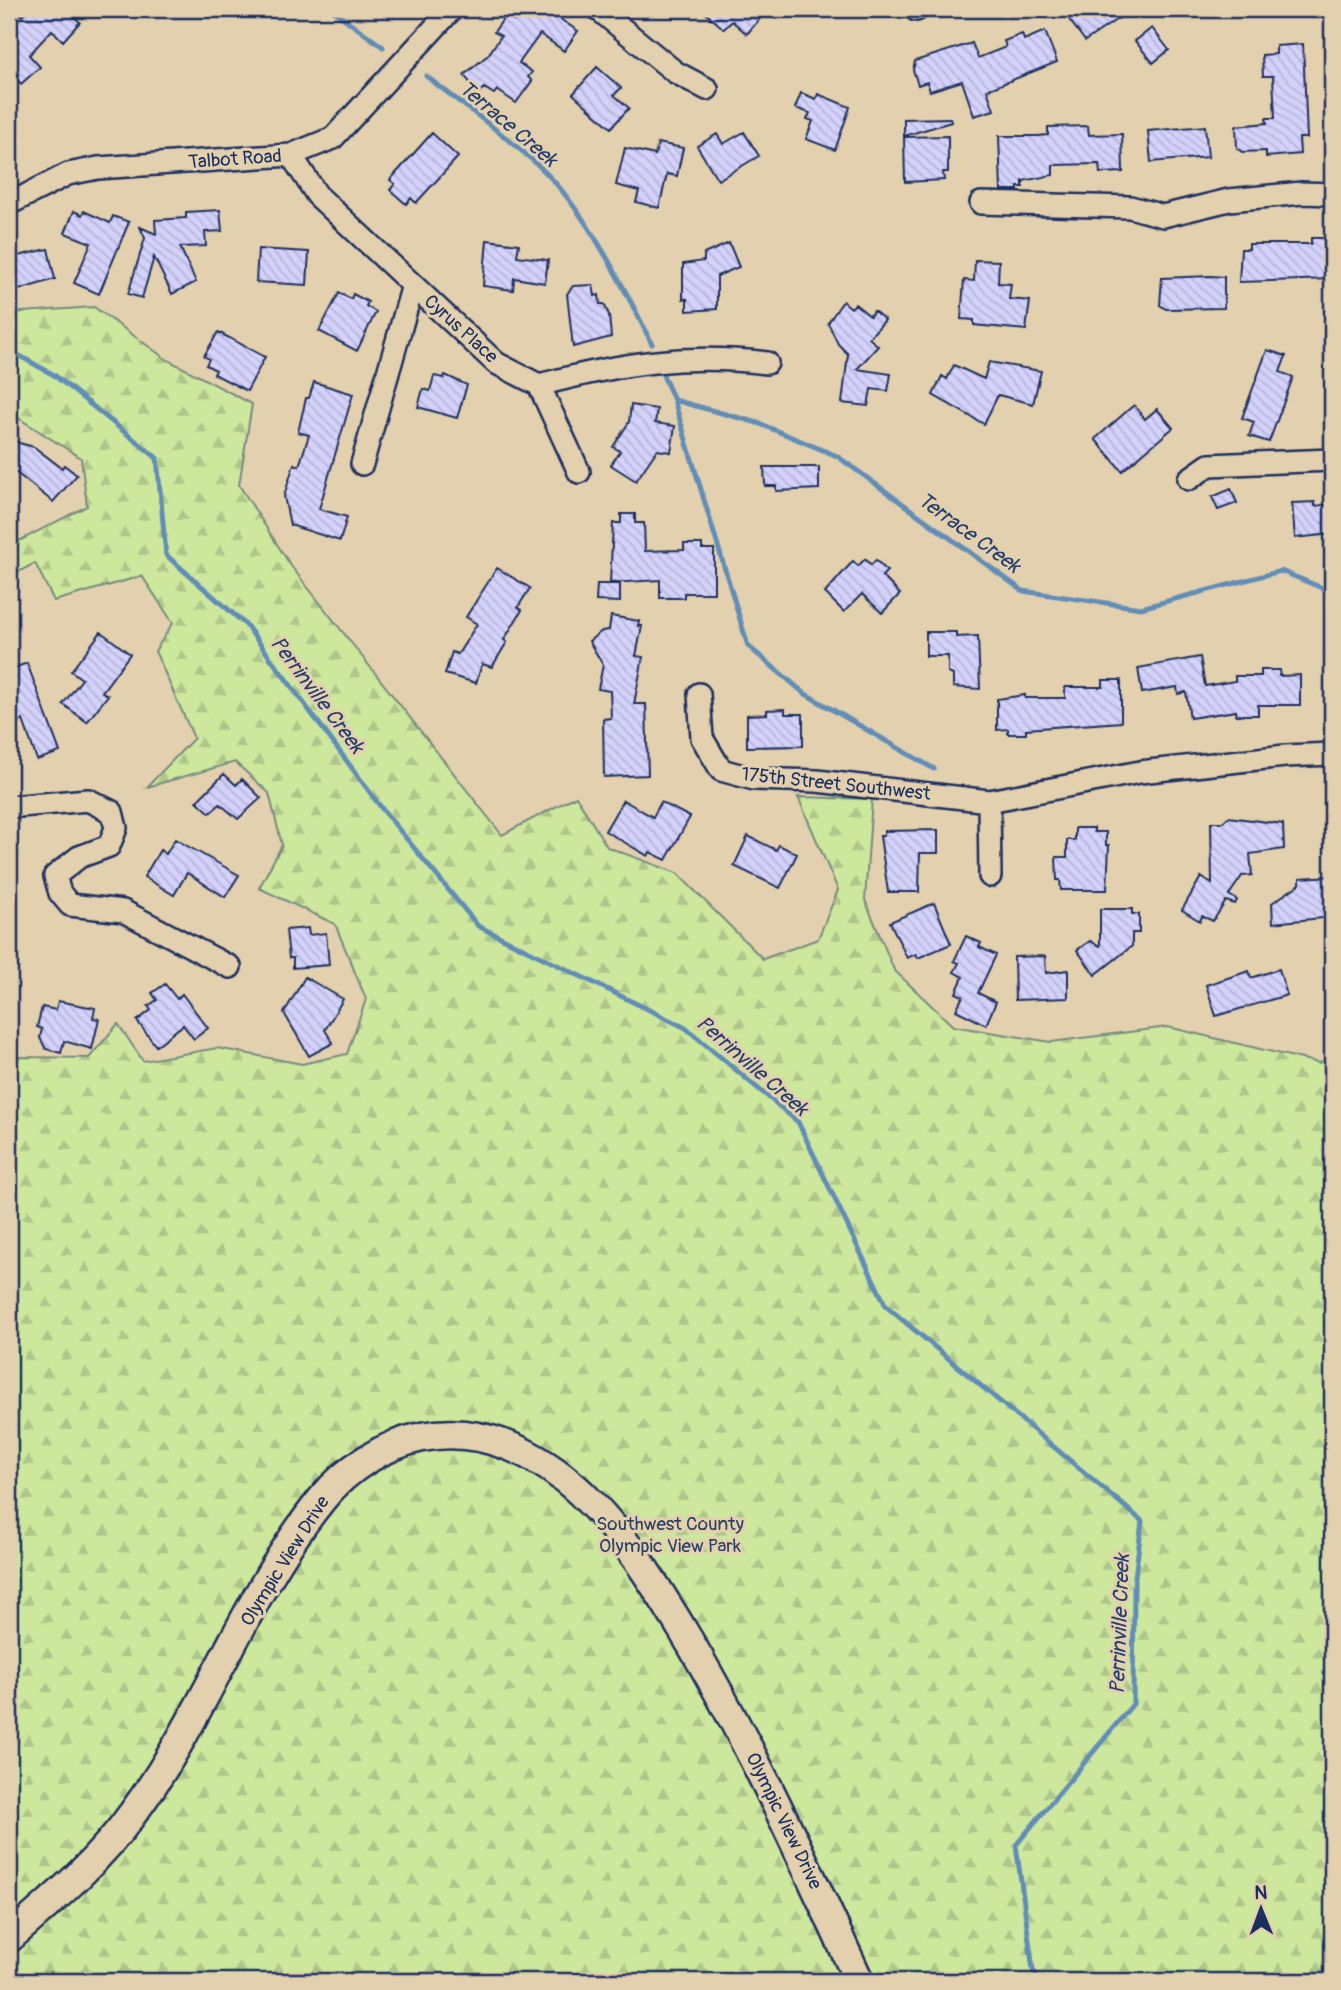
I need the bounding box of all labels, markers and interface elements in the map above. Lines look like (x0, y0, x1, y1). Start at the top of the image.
water label: Terrace Creek (453, 75, 565, 175)
street label: Talbot Road (188, 144, 282, 174)
street label: Cyrus Place (419, 289, 504, 369)
water label: Terrace Creek (912, 487, 1028, 581)
water label: Perrinville Creek (264, 631, 371, 761)
street label: 175th Street Southwest (740, 762, 932, 806)
water label: Perrinville Creek (690, 1010, 815, 1124)
street label: Olympic View Drive (235, 1491, 335, 1631)
park label: Southwest County Olympic View Park (596, 1512, 744, 1558)
water label: Perrinville Creek (1104, 1551, 1136, 1694)
street label: Olympic View Drive (740, 1749, 828, 1894)
north arrow (1226, 1874, 1296, 1944)
text: N (1254, 1881, 1267, 1905)

